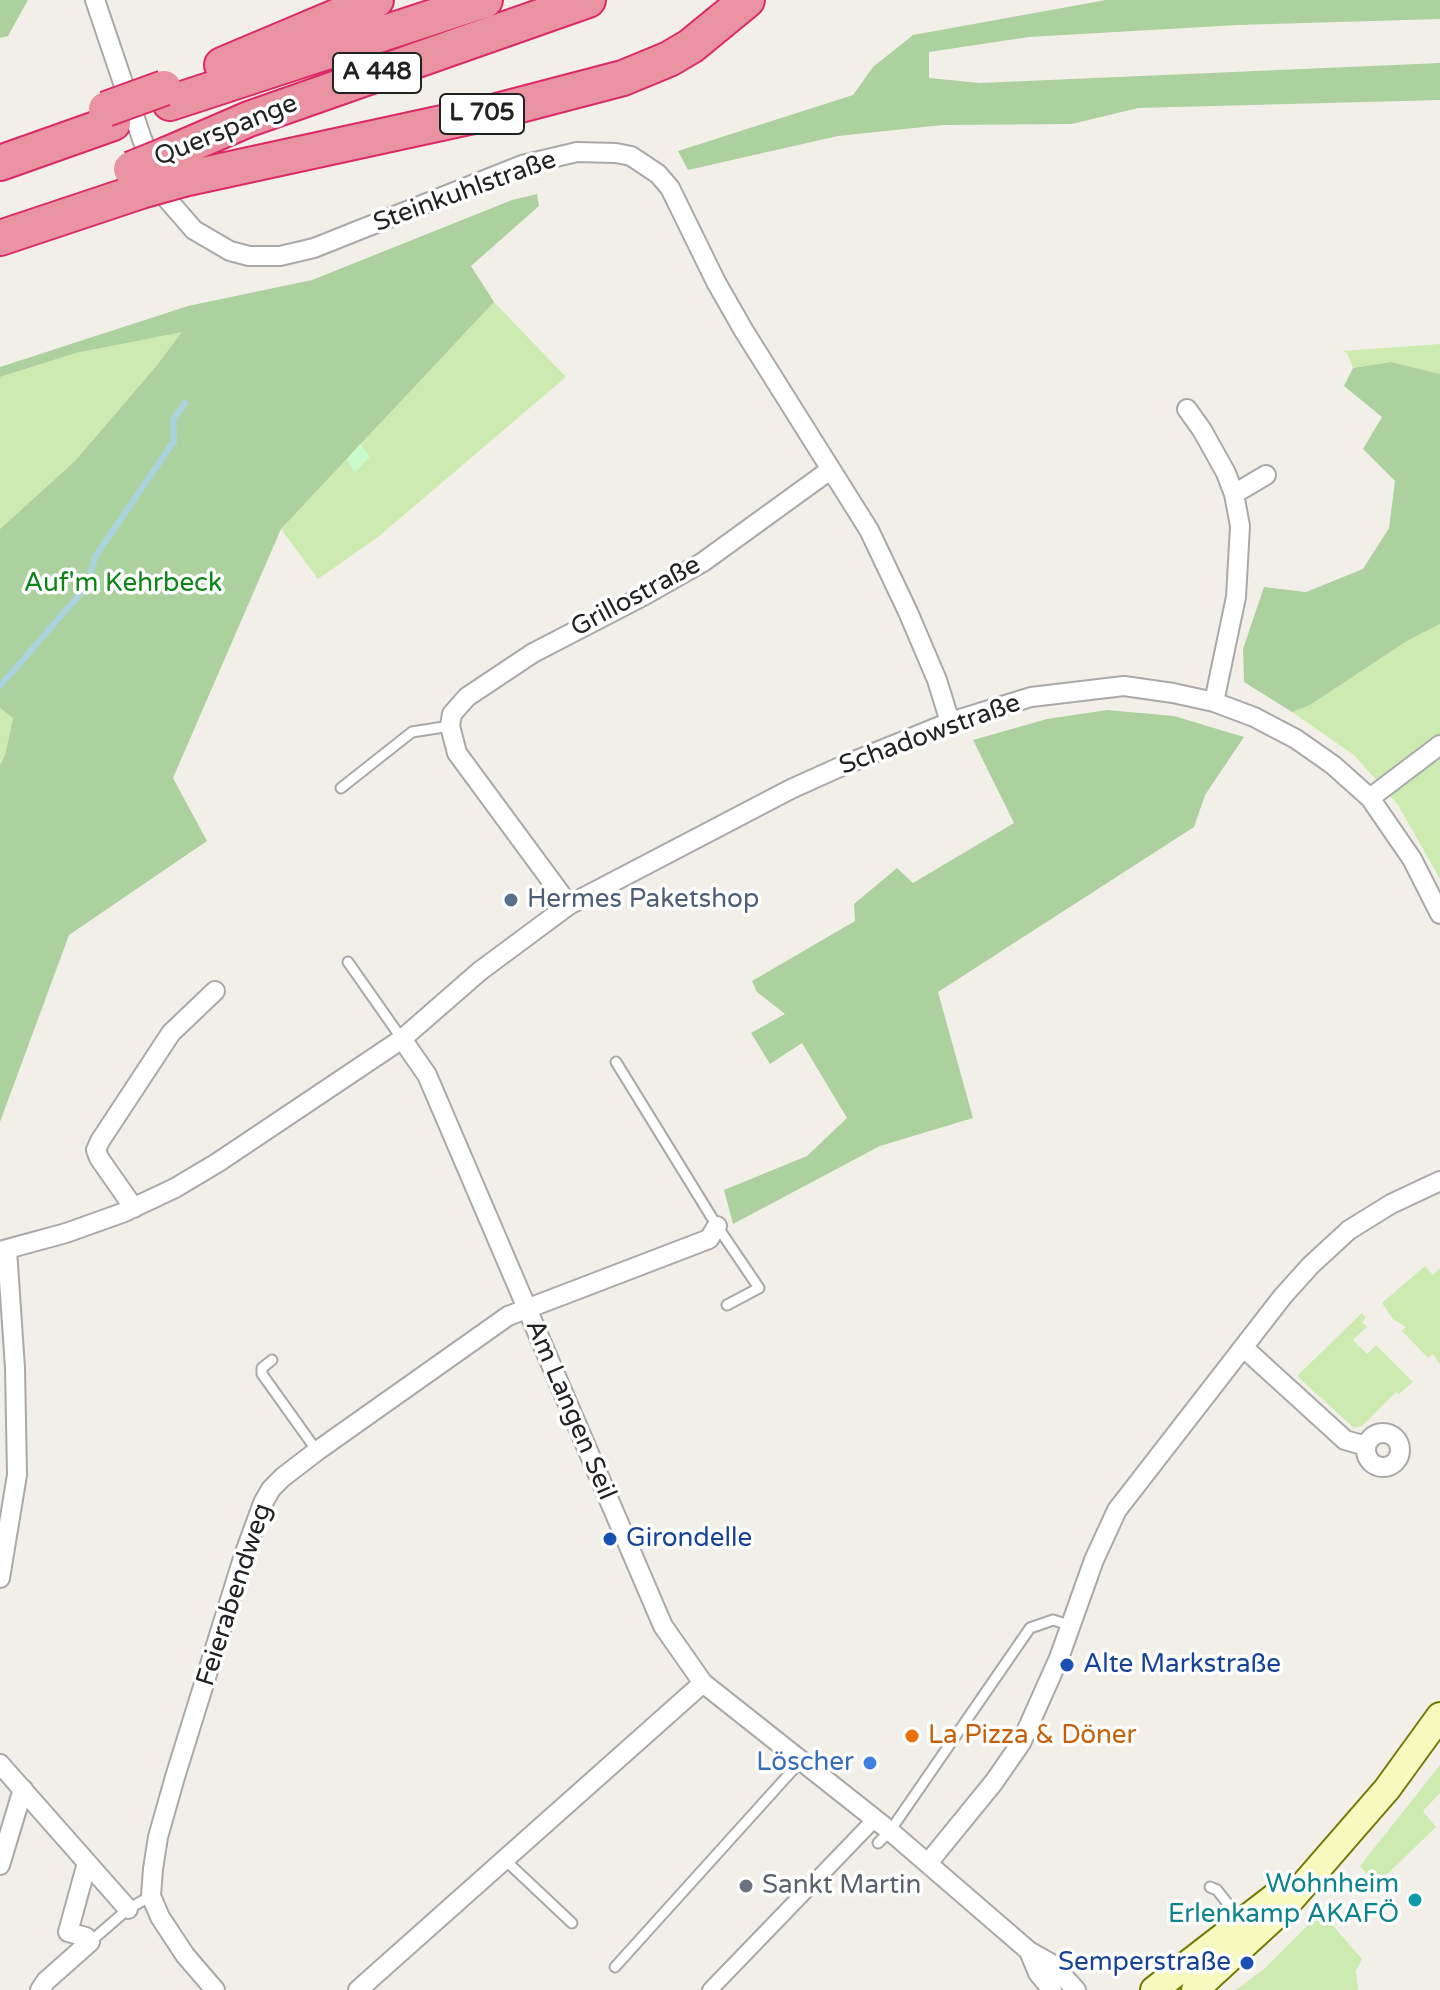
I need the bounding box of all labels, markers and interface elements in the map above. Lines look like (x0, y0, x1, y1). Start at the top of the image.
road number: A 448 (333, 53, 421, 93)
street label: Querspange (150, 88, 302, 174)
road number: L 705 (440, 94, 524, 134)
street label: Steinkuhlstraße (369, 145, 561, 239)
street label: Grillostraße (566, 550, 706, 644)
park label: Auf'm Kehrbeck (24, 568, 222, 600)
street label: Schadowstraße (835, 688, 1025, 782)
place label: Hermes Paketshop (527, 884, 759, 916)
marker: Hermes Paketshop (502, 891, 520, 909)
street label: Am Langen Seil (518, 1315, 622, 1505)
street label: Feierabendweg (191, 1500, 279, 1690)
place label: Girondelle (626, 1523, 752, 1555)
marker: Girondelle (601, 1530, 619, 1548)
place label: Alte Markstraße (1083, 1649, 1281, 1681)
marker: Alte Markstraße (1058, 1656, 1076, 1674)
place label: La Pizza & Döner (928, 1720, 1136, 1752)
marker: La Pizza & Döner (903, 1727, 921, 1745)
place label: Löscher (756, 1747, 854, 1779)
marker: Löscher (861, 1754, 879, 1772)
place label: Wohnheim Erlenkamp AKAFÖ (1168, 1869, 1399, 1930)
place label: Sankt Martin (762, 1870, 921, 1902)
marker: Sankt Martin (737, 1877, 755, 1895)
marker: Wohnheim Erlenkamp AKAFÖ (1406, 1891, 1424, 1909)
place label: Semperstraße (1058, 1947, 1231, 1979)
marker: Semperstraße (1238, 1954, 1256, 1972)

